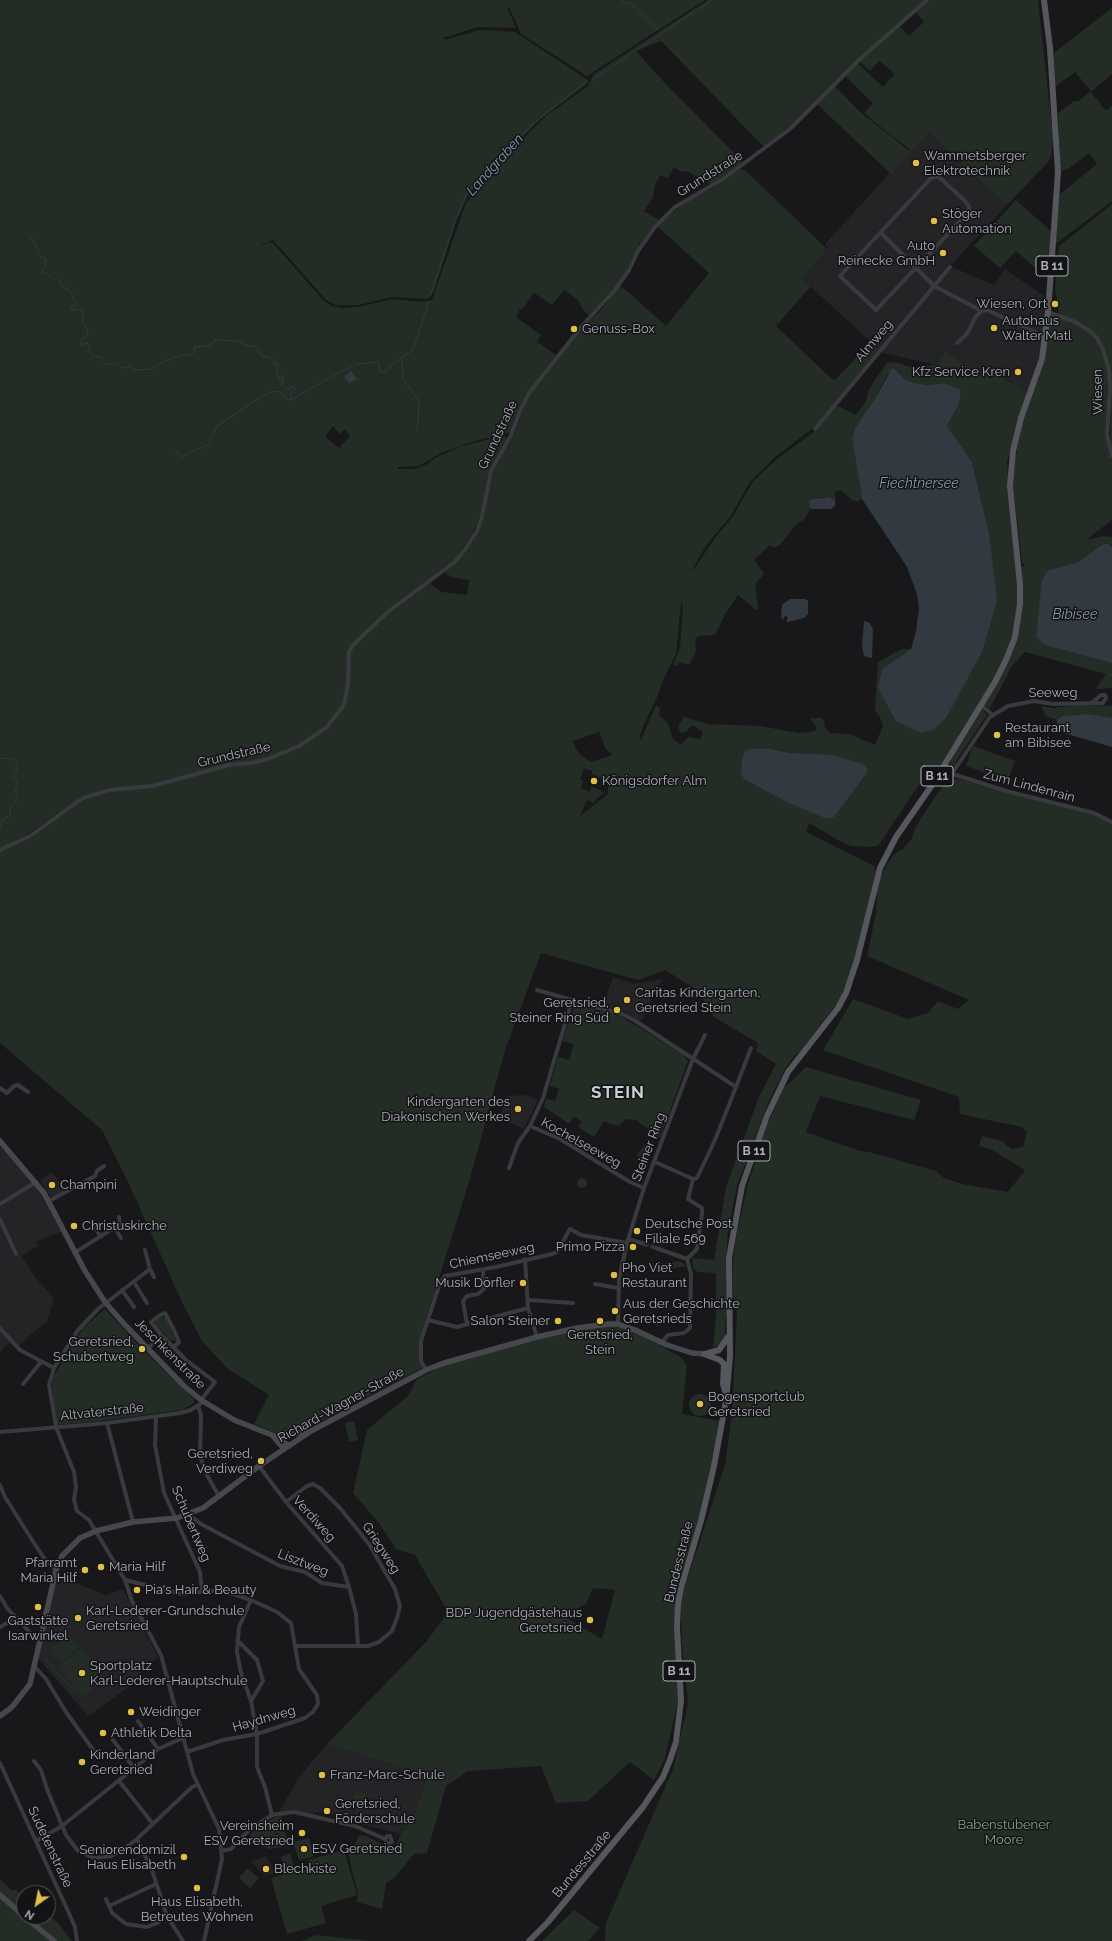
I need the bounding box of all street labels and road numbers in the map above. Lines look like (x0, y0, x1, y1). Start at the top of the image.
street label: Grundstraße (674, 148, 746, 200)
road number: B 11 (1036, 256, 1068, 276)
street label: Almweg (852, 317, 896, 365)
street label: Wiesen (1090, 369, 1106, 415)
street label: Grundstraße (475, 398, 521, 472)
street label: Seeweg (1029, 685, 1077, 701)
street label: Grundstraße (196, 739, 272, 771)
road number: B 11 (921, 766, 953, 786)
street label: Zum Lindenrain (981, 766, 1077, 806)
street label: Steiner Ring (629, 1110, 669, 1184)
street label: Kochelseeweg (538, 1115, 624, 1171)
road number: B 11 (738, 1141, 770, 1161)
street label: Chiemseeweg (448, 1239, 536, 1273)
street label: Jeschkenstraße (131, 1315, 209, 1393)
street label: Richard-Wagner-Straße (275, 1364, 407, 1446)
street label: Altvaterstraße (59, 1400, 145, 1424)
street label: Schubertweg (168, 1484, 214, 1564)
street label: Verdiweg (289, 1493, 339, 1545)
street label: Griegweg (359, 1519, 403, 1577)
street label: Bundesstraße (661, 1520, 697, 1604)
street label: Lisztweg (275, 1546, 331, 1580)
road number: B 11 (663, 1661, 695, 1681)
street label: Haydnweg (231, 1703, 297, 1735)
street label: Sudetenstraße (24, 1804, 76, 1890)
street label: Bundesstraße (549, 1827, 615, 1901)

